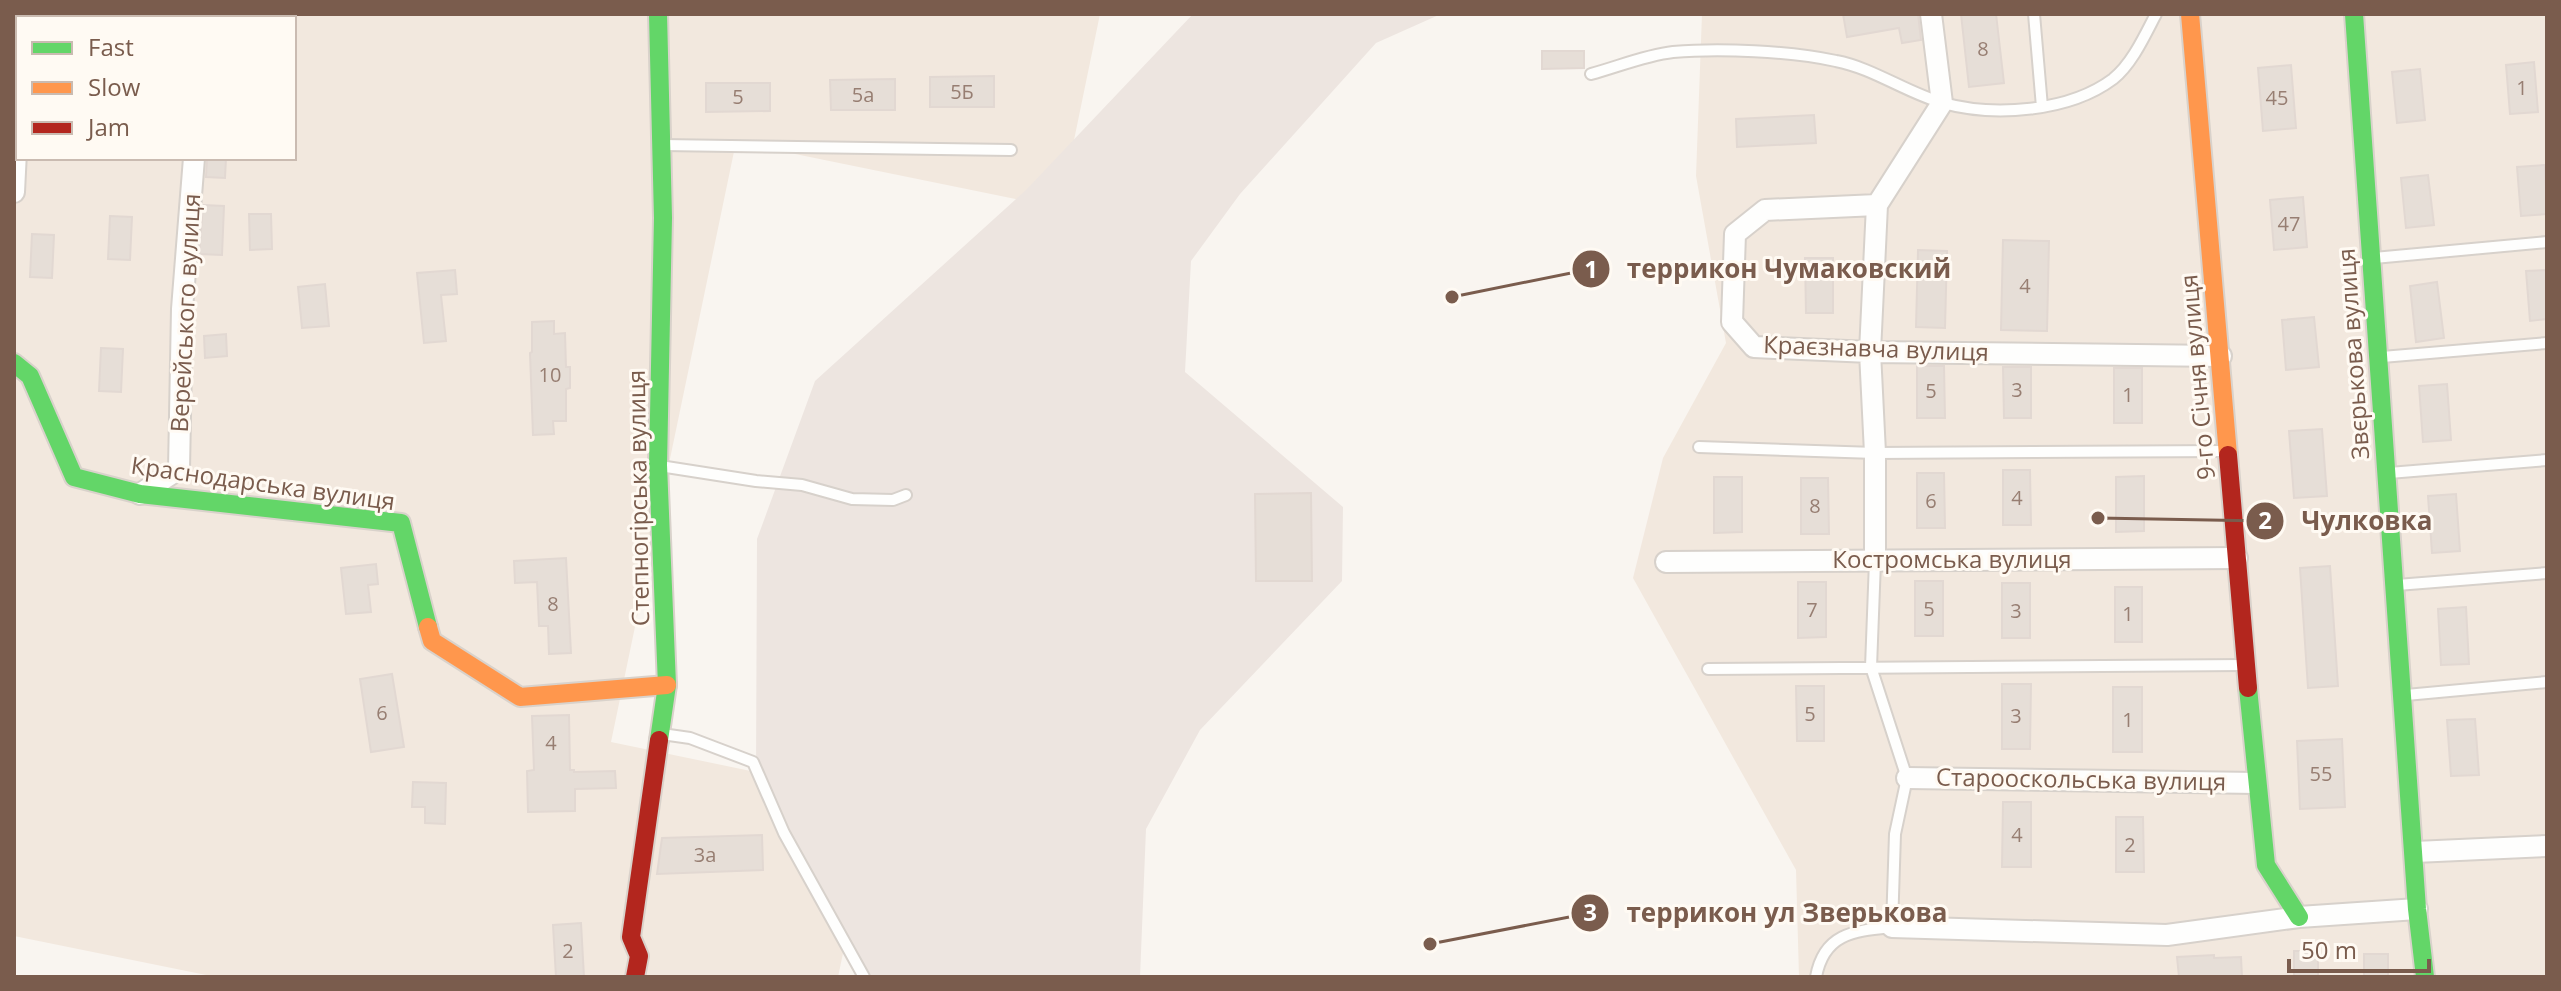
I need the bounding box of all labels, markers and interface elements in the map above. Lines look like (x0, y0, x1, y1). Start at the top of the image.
legend (16, 16, 296, 160)
text: Fast (88, 30, 134, 63)
house number: 8 (1977, 35, 1989, 62)
text: Slow (88, 70, 141, 103)
house number: 1 (2516, 74, 2528, 101)
house number: 5Б (950, 78, 974, 105)
house number: 5а (852, 81, 874, 108)
house number: 5 (732, 83, 744, 110)
house number: 45 (2266, 84, 2288, 111)
text: Jam (86, 110, 130, 143)
street label: Верейського вулиця (162, 193, 207, 433)
house number: 47 (2278, 210, 2300, 237)
callout: террикон Чумаковский (1571, 244, 1968, 294)
street label: Звєрькова вулиця (2329, 247, 2376, 461)
text: террикон Чумаковский (1627, 250, 1951, 286)
text: 1 (1584, 252, 1598, 285)
house number: 4 (2019, 272, 2031, 299)
street label: 9-го Січня вулиця (2171, 273, 2222, 481)
street label: Краєзнавча вулиця (1763, 327, 1989, 368)
house number: 10 (539, 361, 561, 388)
street label: Степногірська вулиця (619, 370, 656, 626)
house number: 3 (2011, 376, 2023, 403)
house number: 5 (1925, 377, 1937, 404)
house number: 1 (2122, 381, 2134, 408)
street label: Краснодарська вулиця (129, 448, 397, 517)
house number: 4 (2011, 484, 2023, 511)
house number: 6 (1925, 487, 1937, 514)
house number: 8 (1809, 492, 1821, 519)
callout: Чулковка (2245, 496, 2448, 546)
text: Чулковка (2302, 502, 2432, 538)
text: 2 (2258, 503, 2272, 536)
street label: Костромська вулиця (1832, 542, 2072, 575)
house number: 8 (547, 590, 559, 617)
house number: 5 (1923, 595, 1935, 622)
house number: 7 (1806, 596, 1818, 623)
house number: 3 (2010, 597, 2022, 624)
house number: 1 (2122, 600, 2134, 627)
house number: 6 (376, 699, 388, 726)
house number: 5 (1804, 700, 1816, 727)
house number: 3 (2010, 702, 2022, 729)
house number: 1 (2122, 706, 2134, 733)
house number: 4 (545, 729, 557, 756)
street label: Старооскольська вулиця (1936, 759, 2226, 798)
house number: 55 (2310, 760, 2332, 787)
house number: 4 (2011, 821, 2023, 848)
house number: 2 (2124, 831, 2136, 858)
house number: 3а (694, 841, 716, 868)
callout: террикон ул Зверькова (1570, 888, 1963, 938)
text: террикон ул Зверькова (1626, 894, 1948, 930)
text: 3 (1583, 895, 1597, 928)
scale bar (2289, 923, 2429, 973)
text: 50 m (2301, 933, 2357, 966)
house number: 2 (562, 937, 574, 964)

